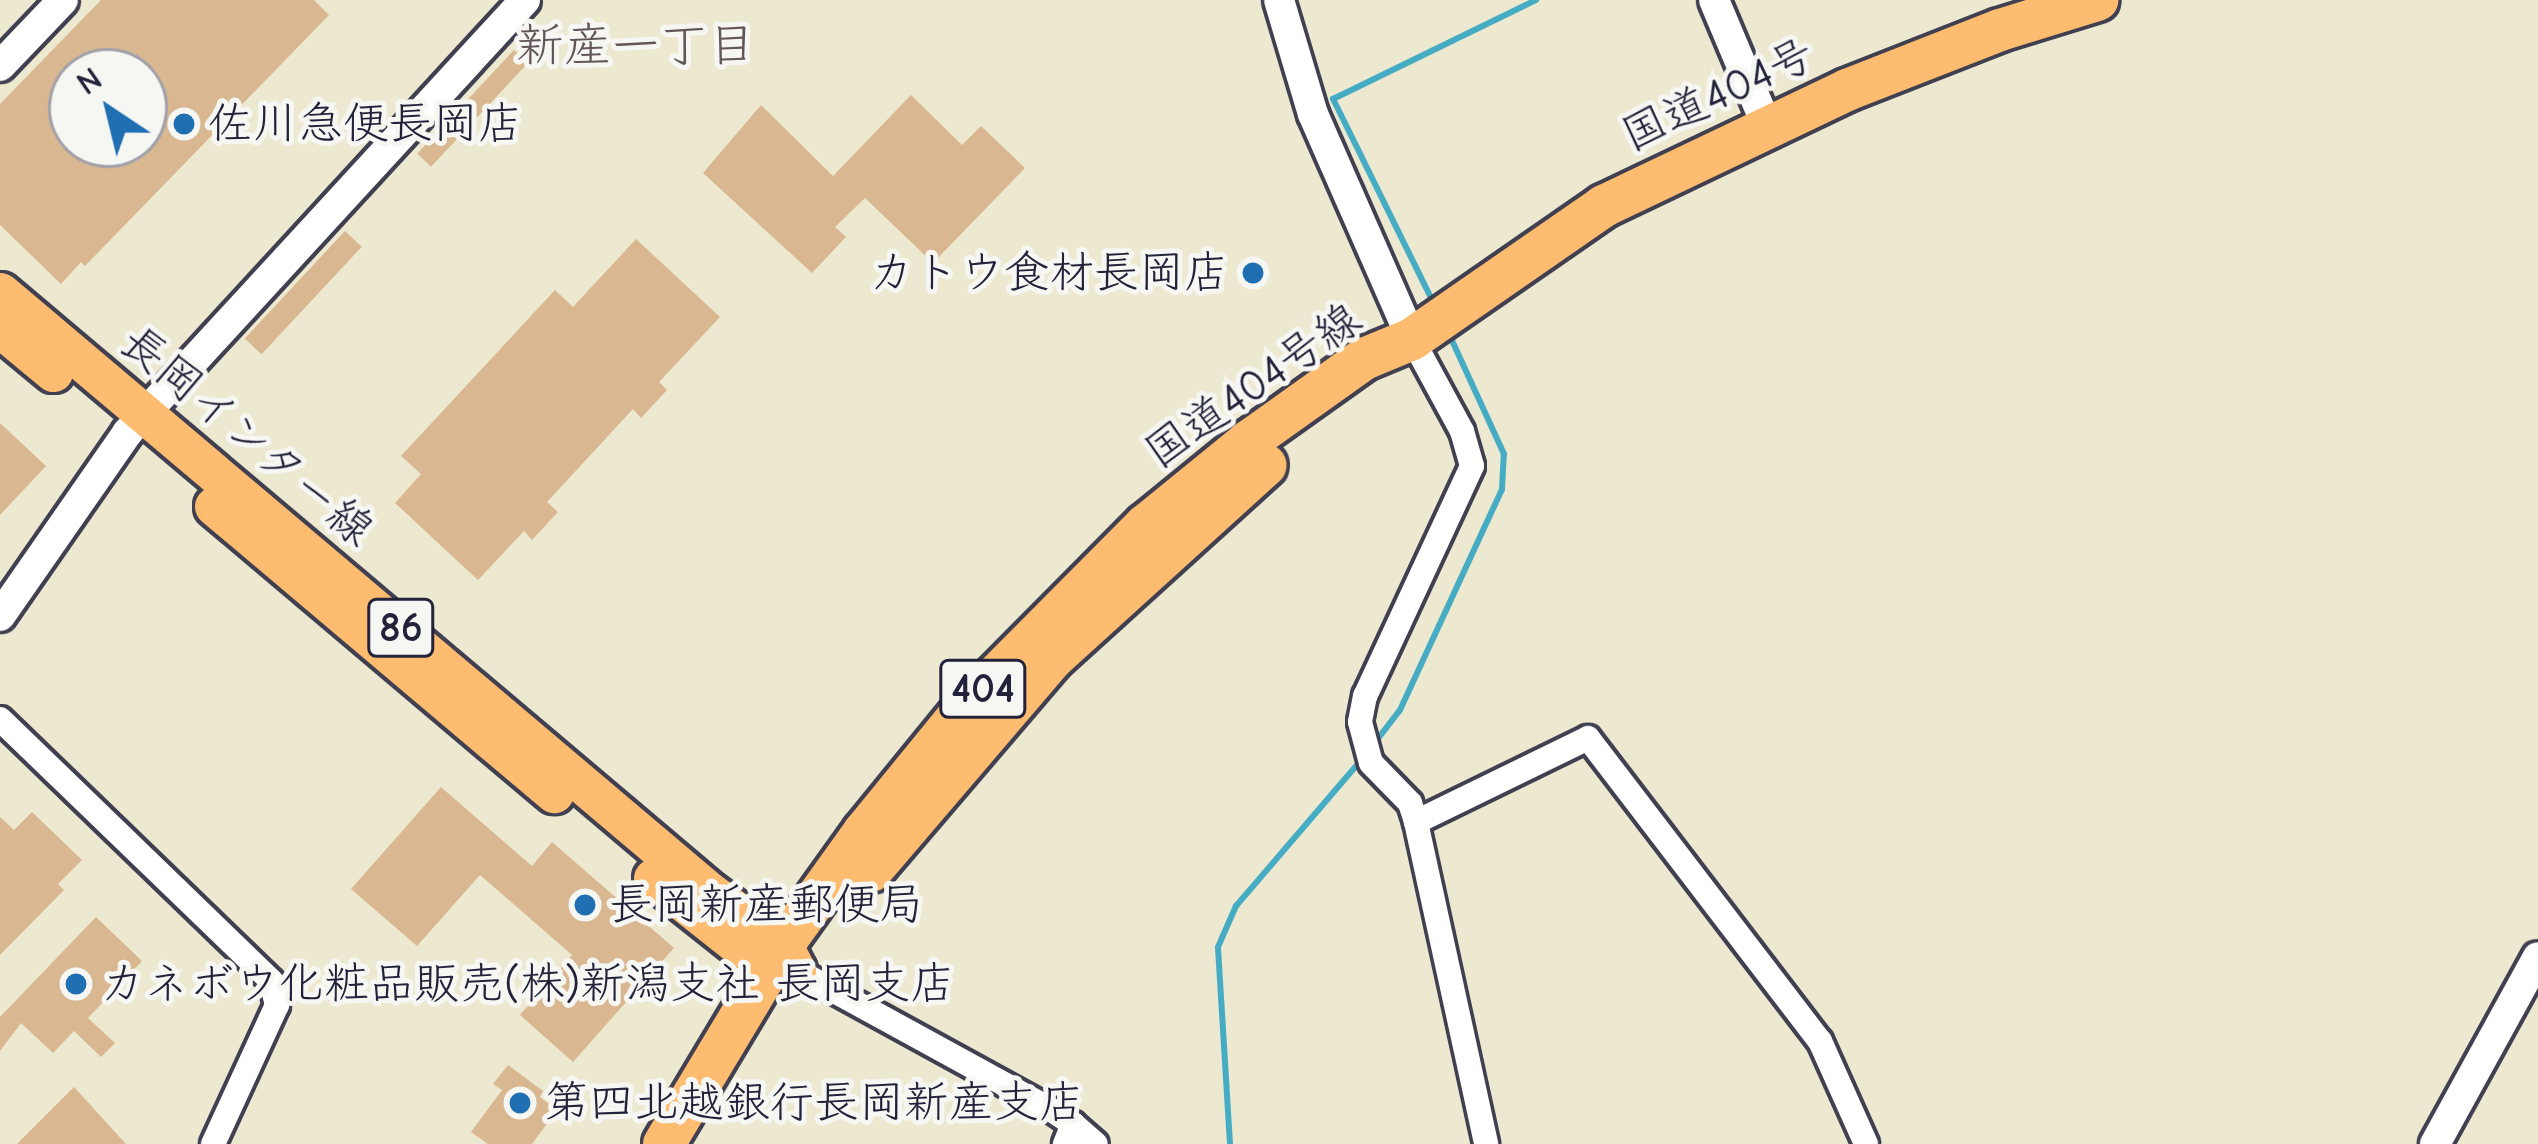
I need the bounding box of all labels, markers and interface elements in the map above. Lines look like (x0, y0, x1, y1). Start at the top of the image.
district label: 新産一丁目 (516, 17, 756, 75)
street label: 国道404号 (1613, 27, 1823, 163)
north arrow (48, 48, 168, 168)
text: N (69, 59, 109, 103)
place label: 佐川急便長岡店 (208, 97, 523, 151)
marker: 佐川急便長岡店 (171, 111, 197, 137)
place label: カトウ食材長岡店 (869, 246, 1229, 300)
marker: カトウ食材長岡店 (1240, 260, 1266, 286)
street label: 国道404号線 (1135, 292, 1371, 480)
street label: 長岡インター線 (109, 314, 385, 558)
road number: 86 (365, 592, 437, 664)
road number: 404 (938, 653, 1028, 725)
place label: 長岡新産郵便局 (609, 878, 924, 932)
marker: 長岡新産郵便局 (572, 892, 598, 918)
place label: カネボウ化粧品販売(株)新潟支社 長岡支店 (100, 957, 956, 1011)
marker: カネボウ化粧品販売(株)新潟支社 長岡支店 (63, 971, 89, 997)
place label: 第四北越銀行長岡新産支店 (544, 1076, 1084, 1130)
marker: 第四北越銀行長岡新産支店 (507, 1090, 533, 1116)

